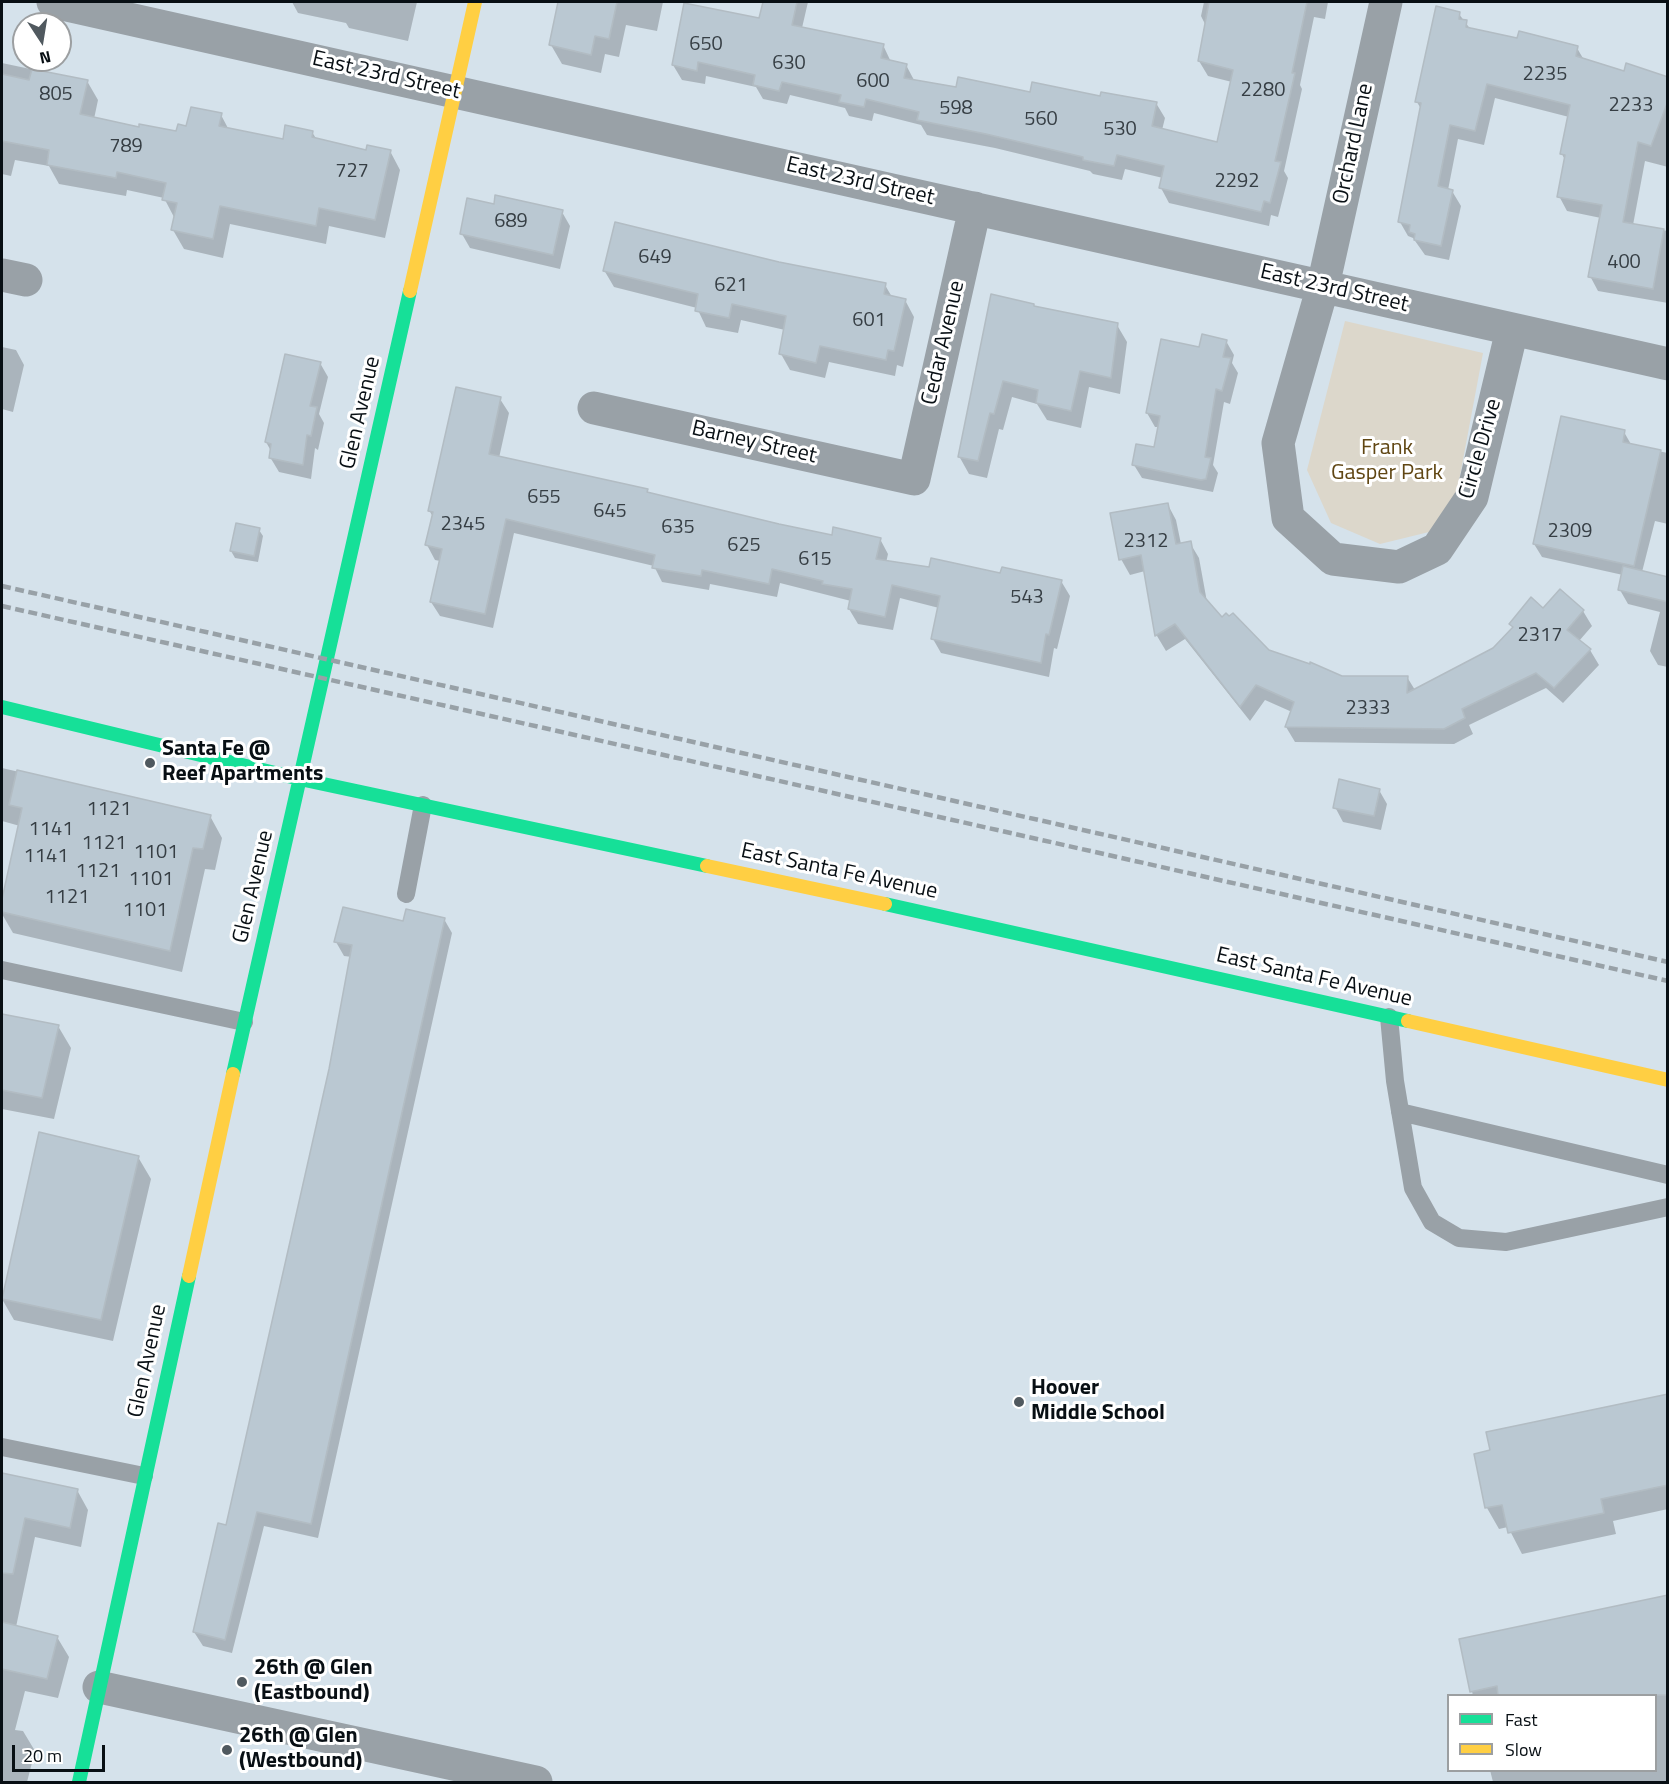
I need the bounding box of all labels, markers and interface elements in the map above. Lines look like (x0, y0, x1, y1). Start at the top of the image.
north arrow (12, 12, 72, 72)
house number: 650 (689, 33, 723, 57)
text: N (37, 45, 53, 71)
street label: East 23rd Street (309, 46, 463, 106)
house number: 630 (772, 52, 806, 76)
house number: 2235 (1523, 63, 1567, 87)
house number: 600 (856, 70, 890, 94)
house number: 2280 (1241, 79, 1285, 103)
street label: Orchard Lane (1328, 81, 1380, 207)
house number: 805 (39, 83, 73, 107)
house number: 2233 (1609, 94, 1653, 118)
house number: 598 (939, 97, 973, 121)
house number: 560 (1024, 108, 1058, 132)
house number: 530 (1103, 118, 1137, 142)
house number: 789 (109, 135, 143, 159)
street label: East 23rd Street (783, 152, 937, 212)
house number: 727 (335, 160, 369, 184)
house number: 2292 (1215, 170, 1259, 194)
house number: 689 (494, 210, 528, 234)
house number: 649 (638, 246, 672, 270)
house number: 400 (1607, 251, 1641, 275)
street label: East 23rd Street (1257, 259, 1411, 319)
house number: 621 (714, 274, 748, 298)
street label: Cedar Avenue (917, 278, 971, 408)
house number: 601 (852, 309, 886, 333)
street label: Glen Avenue (335, 354, 387, 472)
street label: Circle Drive (1454, 396, 1508, 502)
street label: Barney Street (689, 416, 819, 470)
park label: Frank Gasper Park (1331, 436, 1443, 488)
house number: 655 (527, 486, 561, 510)
house number: 645 (593, 500, 627, 524)
house number: 2345 (441, 513, 485, 537)
house number: 635 (661, 516, 695, 540)
house number: 2309 (1548, 520, 1592, 544)
house number: 2312 (1124, 530, 1168, 554)
house number: 625 (727, 534, 761, 558)
house number: 615 (798, 548, 832, 572)
house number: 543 (1010, 586, 1044, 610)
house number: 2317 (1518, 624, 1562, 648)
house number: 2333 (1346, 697, 1390, 721)
place label: Santa Fe @ Reef Apartments (162, 737, 323, 788)
marker: Santa Fe @ Reef Apartments (143, 756, 157, 770)
house number: 1121 (87, 798, 131, 822)
house number: 1141 (29, 818, 73, 842)
street label: Glen Avenue (228, 828, 280, 946)
house number: 1121 (82, 832, 126, 856)
street label: East Santa Fe Avenue (738, 838, 940, 906)
house number: 1101 (134, 841, 178, 865)
house number: 1141 (24, 845, 68, 869)
house number: 1121 (76, 860, 120, 884)
house number: 1101 (129, 868, 173, 892)
house number: 1121 (45, 886, 89, 910)
house number: 1101 (123, 899, 167, 923)
street label: East Santa Fe Avenue (1213, 943, 1415, 1013)
street label: Glen Avenue (123, 1302, 173, 1420)
place label: Hoover Middle School (1031, 1376, 1165, 1428)
marker: Hoover Middle School (1012, 1395, 1026, 1409)
place label: 26th @ Glen (Eastbound) (254, 1656, 373, 1708)
marker: 26th @ Glen (Eastbound) (235, 1675, 249, 1689)
legend (1447, 1694, 1657, 1772)
text: Fast (1505, 1706, 1538, 1733)
place label: 26th @ Glen (Westbound) (239, 1724, 362, 1776)
scale bar (15, 1733, 108, 1771)
text: Slow (1505, 1736, 1542, 1763)
text: 20 m (23, 1742, 62, 1769)
marker: 26th @ Glen (Westbound) (220, 1743, 234, 1757)

